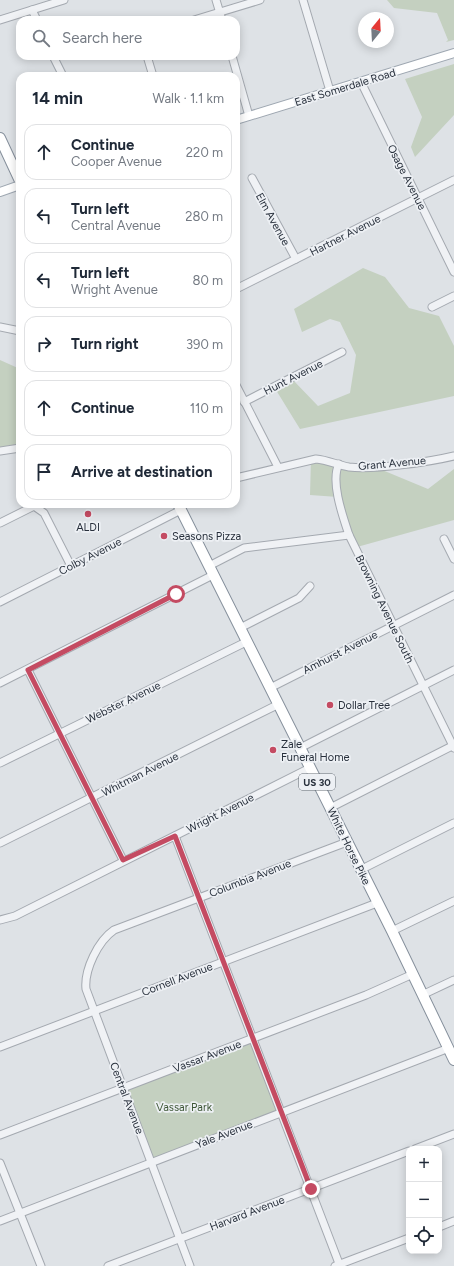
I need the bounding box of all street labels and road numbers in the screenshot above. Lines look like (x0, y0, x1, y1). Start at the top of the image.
street label: East Somerdale Road (293, 66, 397, 109)
street label: Osage Avenue (384, 142, 429, 212)
street label: Elm Avenue (253, 191, 292, 248)
street label: Hartner Avenue (308, 212, 383, 259)
street label: Hunt Avenue (261, 357, 325, 398)
street label: Grant Avenue (358, 454, 426, 473)
street label: Colby Avenue (57, 535, 124, 578)
street label: Browning Avenue South (353, 553, 416, 665)
street label: Amhurst Avenue (301, 628, 380, 677)
street label: Webster Avenue (84, 679, 163, 726)
street label: Whitman Avenue (100, 749, 181, 799)
road number: US 30 (299, 774, 335, 790)
street label: Wright Avenue (185, 791, 256, 836)
street label: White Horse Pike (324, 805, 373, 887)
street label: Columbia Avenue (207, 857, 293, 900)
street label: Cornell Avenue (140, 960, 214, 999)
street label: Vassar Avenue (171, 1037, 243, 1075)
street label: Central Avenue (107, 1060, 146, 1136)
street label: Yale Avenue (194, 1118, 254, 1151)
street label: Harvard Avenue (208, 1193, 286, 1234)

